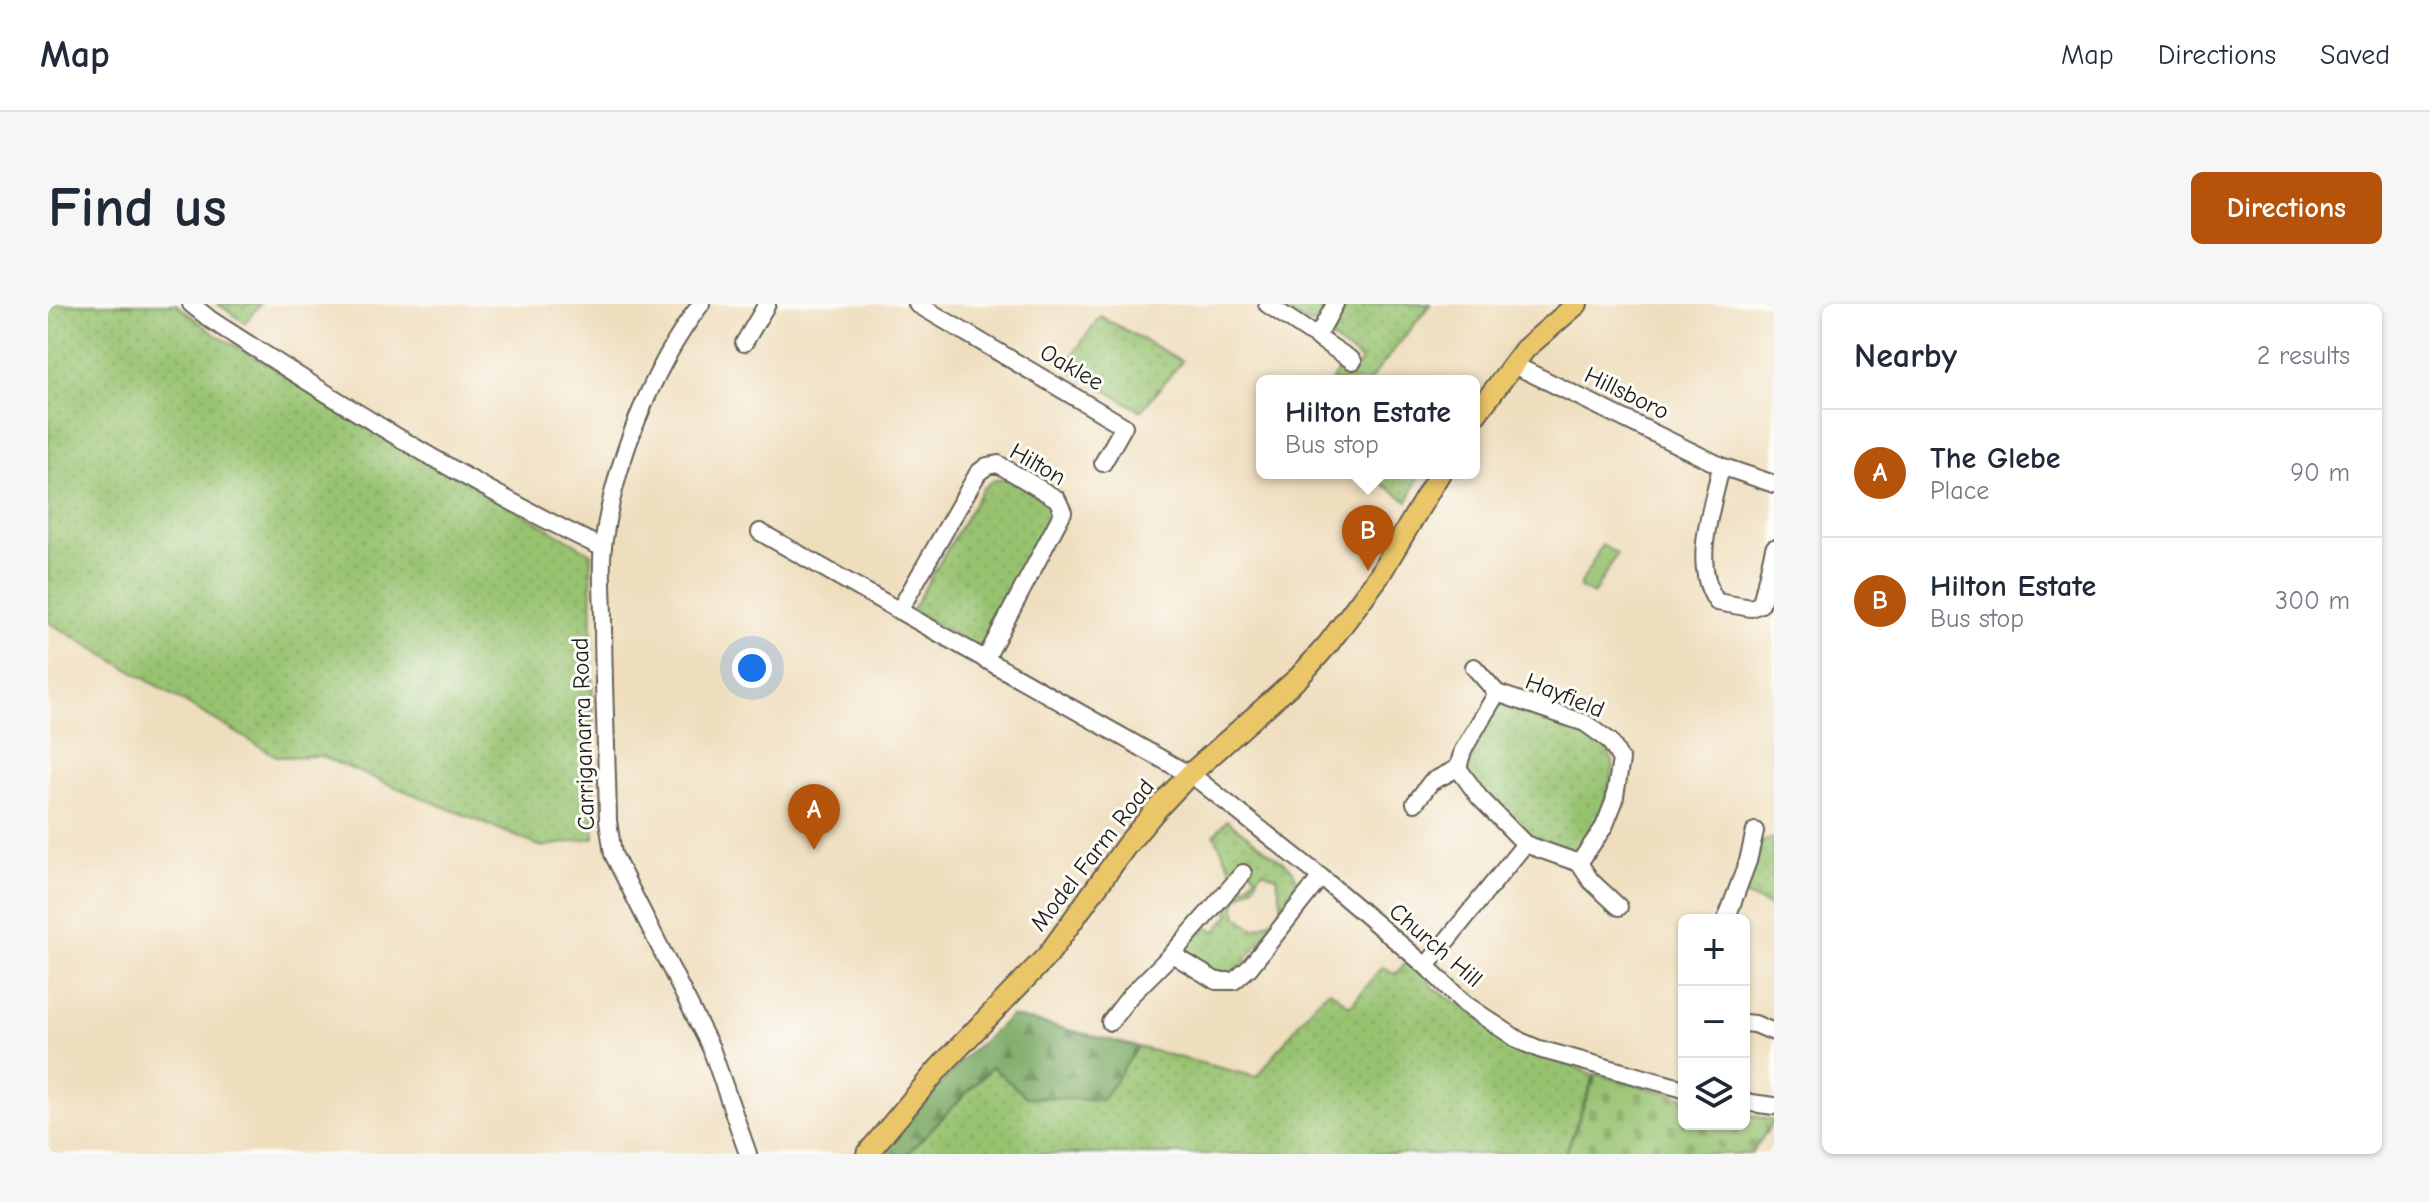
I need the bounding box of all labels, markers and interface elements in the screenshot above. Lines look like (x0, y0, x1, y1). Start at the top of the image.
text: Map (40, 33, 110, 77)
text: Map (2061, 39, 2114, 71)
text: Directions (2158, 39, 2276, 71)
text: Saved (2320, 39, 2390, 71)
button: Directions (2191, 172, 2382, 244)
text: Find us (48, 176, 227, 240)
text: Nearby (1854, 336, 1957, 376)
street label: Oaklee (1035, 338, 1109, 396)
text: 2 results (2257, 341, 2350, 371)
street label: Hillsboro (1580, 361, 1674, 425)
popup (1256, 375, 1480, 479)
text: Hilton Estate (1285, 395, 1451, 430)
text: Bus stop (1285, 430, 1379, 460)
street label: Hilton (1005, 437, 1071, 491)
text: The Glebe (1930, 441, 2060, 476)
text: A (1873, 458, 1887, 488)
text: 90 m (2290, 458, 2350, 488)
text: Place (1930, 476, 1989, 506)
pin: B (1342, 505, 1394, 571)
text: Hilton Estate (1930, 569, 2096, 604)
text: B (1872, 586, 1888, 616)
text: 300 m (2275, 586, 2350, 616)
text: Bus stop (1930, 604, 2024, 634)
street label: Carriganarra Road (566, 637, 600, 831)
your location (732, 648, 772, 688)
street label: Hayfield (1521, 667, 1609, 723)
street label: Model Farm Road (1024, 774, 1160, 936)
pin: A (788, 784, 840, 850)
street label: Church Hill (1384, 897, 1488, 993)
map controls (1678, 914, 1750, 1130)
button: + (1678, 914, 1750, 986)
button: − (1678, 986, 1750, 1058)
button: layers (1678, 1058, 1750, 1130)

